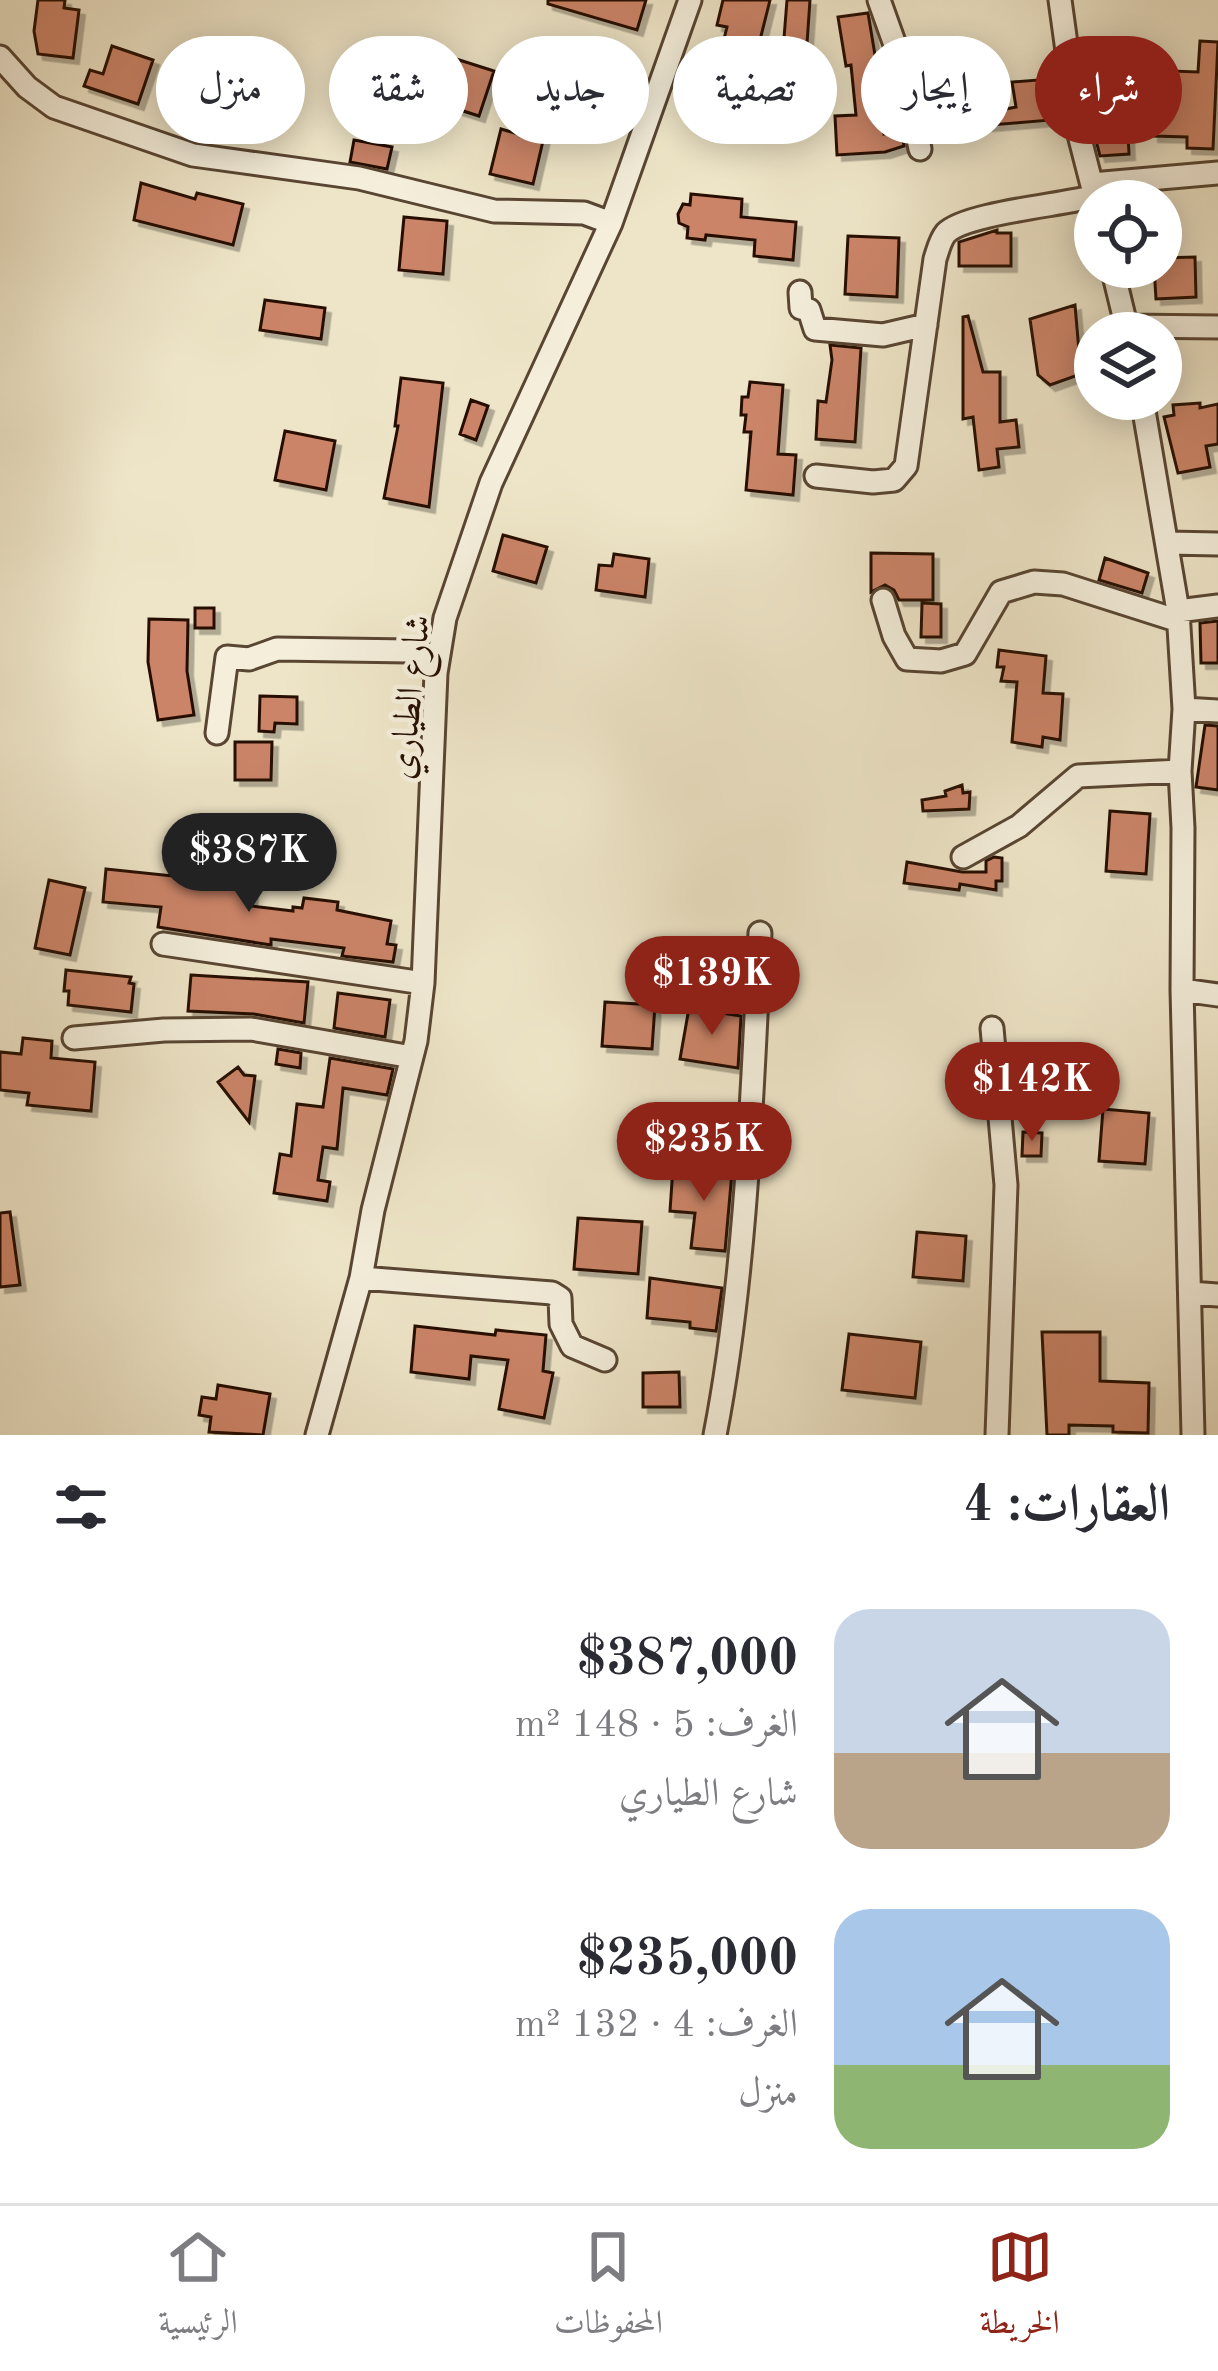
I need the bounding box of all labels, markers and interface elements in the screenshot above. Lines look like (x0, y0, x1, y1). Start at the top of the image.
chip: منزل (156, 36, 305, 144)
chip: شقة (329, 36, 468, 144)
chip: جديد (492, 36, 649, 144)
chip: تصفية (673, 36, 837, 144)
chip: إيجار (861, 36, 1011, 144)
chip: شراء (1035, 36, 1182, 144)
map controls (1074, 180, 1182, 420)
button: locate (1074, 180, 1182, 288)
button: layers (1074, 312, 1182, 420)
street label: شارع الطياري (385, 613, 447, 782)
pin: $387K (165, 813, 333, 915)
text: $387K (189, 832, 309, 871)
pin: $139K (628, 936, 796, 1038)
text: $139K (652, 955, 772, 994)
pin: $142K (948, 1042, 1116, 1144)
text: $142K (972, 1061, 1092, 1100)
pin: $235K (620, 1102, 788, 1204)
text: $235K (644, 1121, 764, 1160)
icon: filters (48, 1474, 114, 1540)
text: العقارات: 4 (964, 1481, 1170, 1532)
text: $387,000 (577, 1635, 798, 1686)
icon: home (930, 1657, 1074, 1801)
text: الغرف: 5 · 148 m² (515, 1706, 798, 1745)
text: شارع الطياري (619, 1775, 798, 1814)
text: $235,000 (577, 1935, 798, 1986)
icon: home (930, 1957, 1074, 2101)
text: الغرف: 4 · 132 m² (515, 2006, 798, 2045)
text: منزل (738, 2075, 798, 2114)
tab: الرئيسية (158, 2224, 238, 2354)
tab: المحفوظات (554, 2224, 663, 2354)
tab: الخريطة (979, 2224, 1060, 2354)

